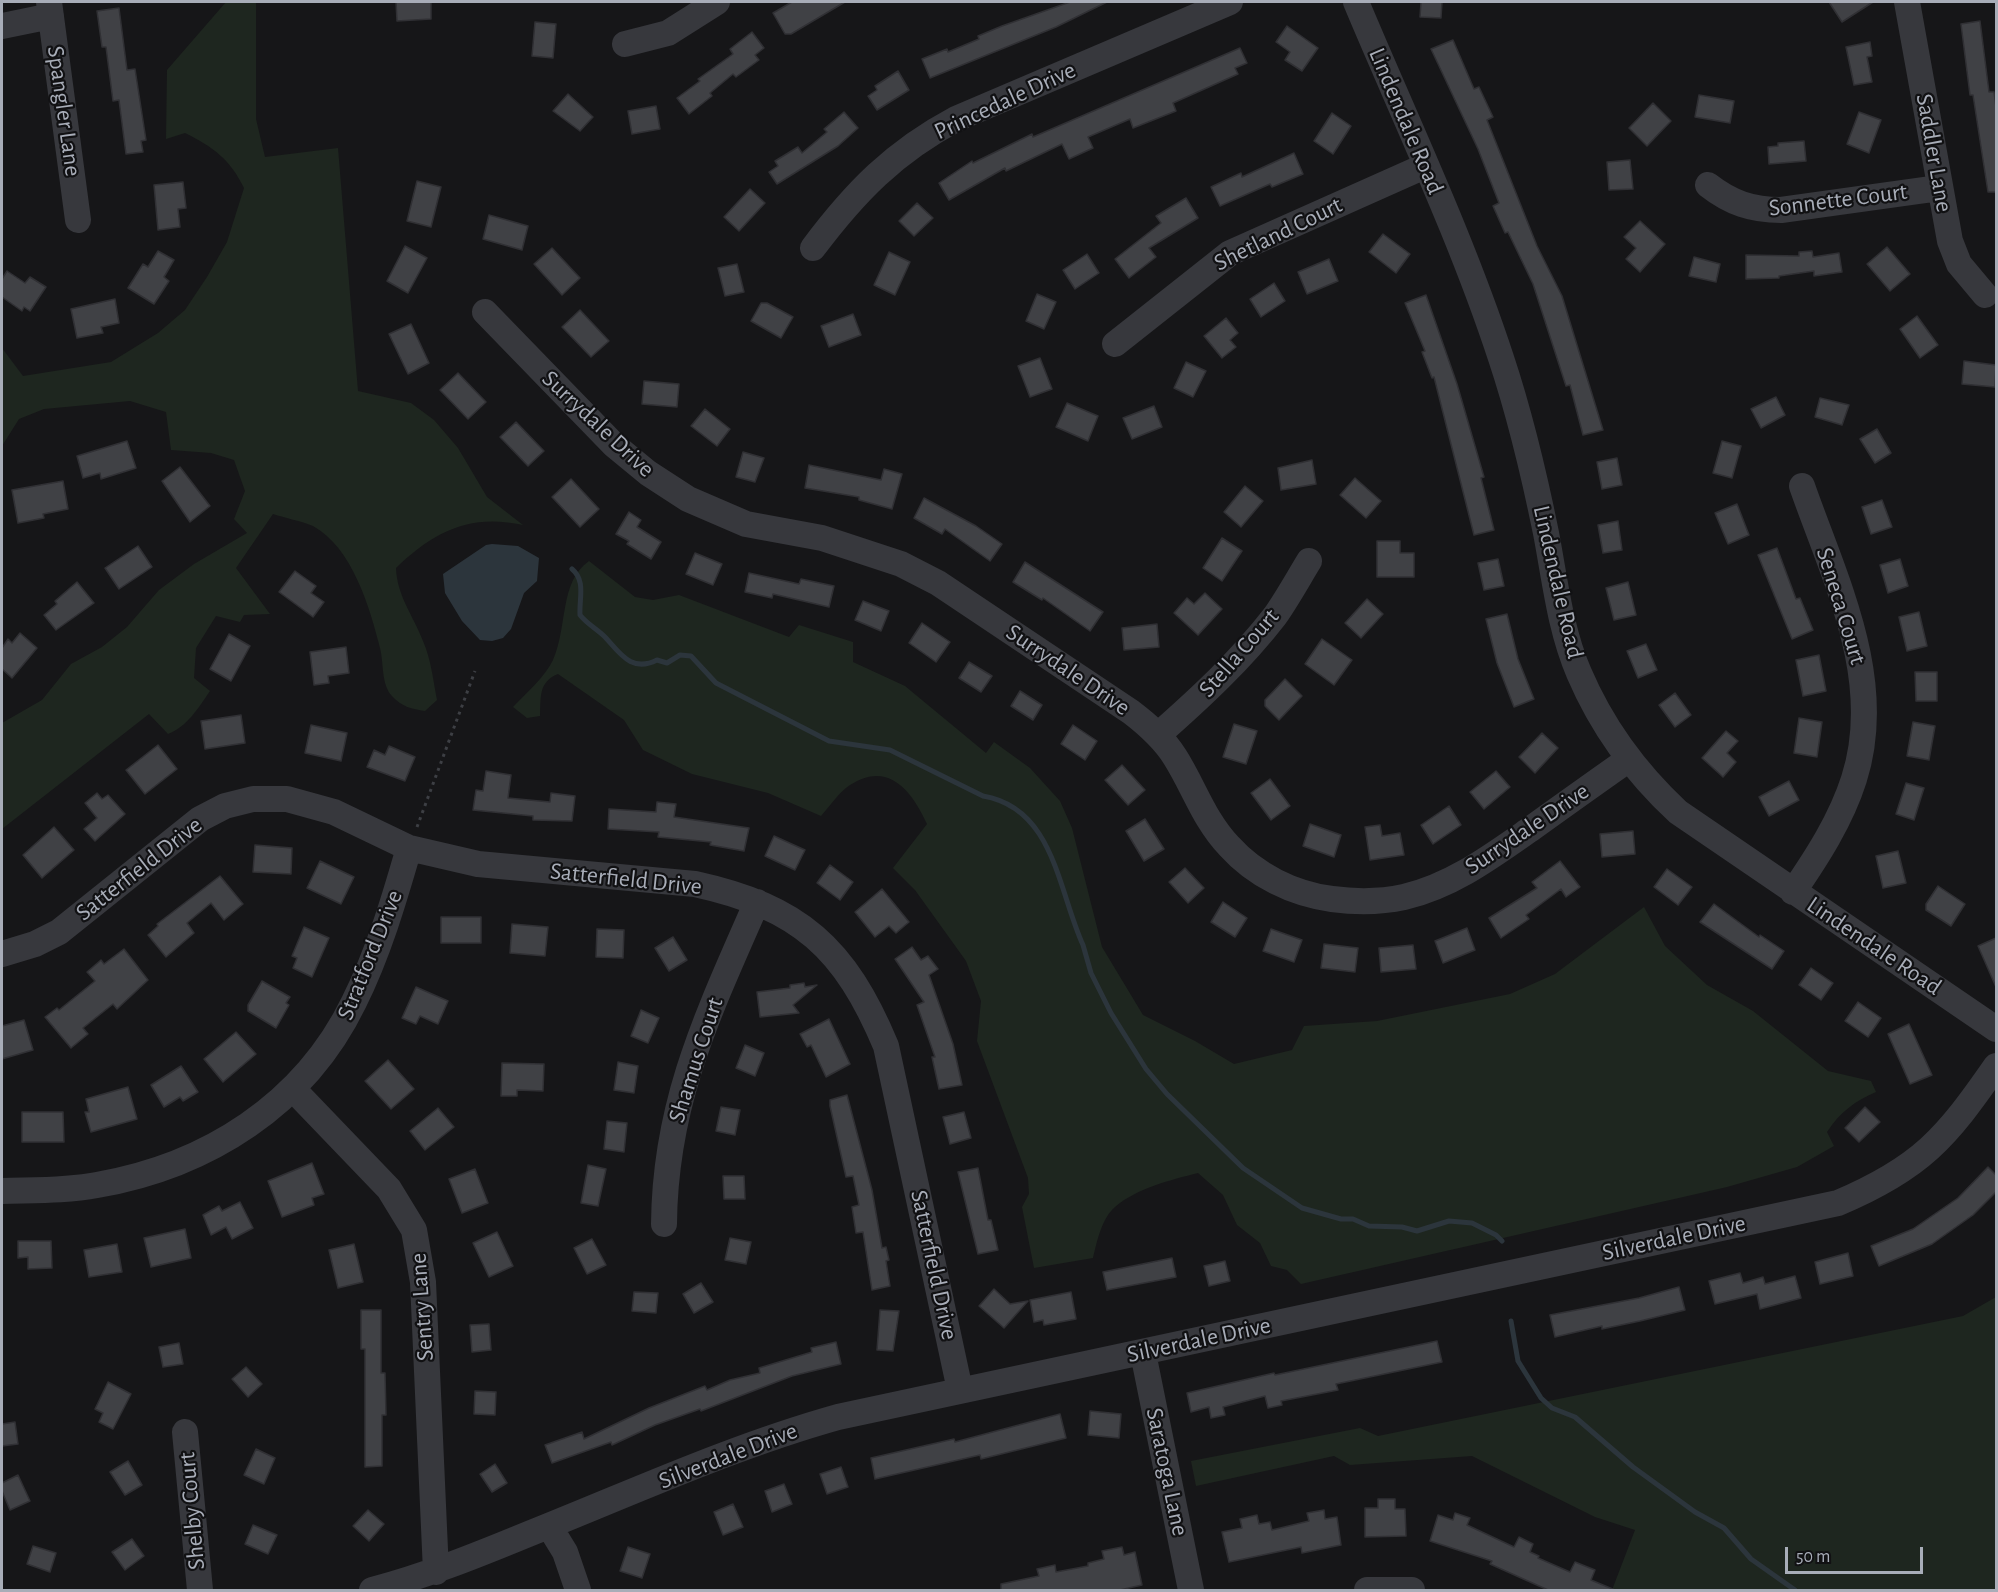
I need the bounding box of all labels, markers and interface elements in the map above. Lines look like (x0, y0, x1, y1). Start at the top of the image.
street label: Lindendale Road (1362, 43, 1450, 199)
street label: Spangler Lane (41, 44, 87, 178)
street label: Princedale Drive (930, 56, 1080, 146)
street label: Saddler Lane (1909, 92, 1959, 214)
street label: Sonnette Court (1767, 177, 1909, 223)
street label: Shetland Court (1209, 191, 1347, 277)
street label: Surrydale Drive (536, 365, 660, 483)
street label: Lindendale Road (1526, 503, 1590, 661)
street label: Seneca Court (1810, 544, 1872, 668)
street label: Stella Court (1193, 603, 1285, 703)
street label: Surrydale Drive (1000, 618, 1136, 722)
street label: Surrydale Drive (1459, 777, 1595, 881)
street label: Satterfield Drive (70, 811, 208, 927)
street label: Satterfield Drive (549, 857, 703, 901)
street label: Stratford Drive (331, 886, 409, 1024)
street label: Lindendale Road (1801, 890, 1947, 1002)
street label: Shamus Court (662, 994, 730, 1126)
street label: Satterfield Drive (904, 1187, 964, 1343)
street label: Silverdale Drive (1600, 1209, 1748, 1267)
street label: Sentry Lane (404, 1252, 440, 1362)
street label: Silverdale Drive (1125, 1311, 1273, 1369)
street label: Saratoga Lane (1139, 1405, 1195, 1539)
street label: Silverdale Drive (655, 1416, 801, 1496)
street label: Shelby Court (173, 1451, 211, 1571)
scale bar (1788, 1535, 1926, 1573)
text: 50 m (1796, 1548, 1830, 1566)

